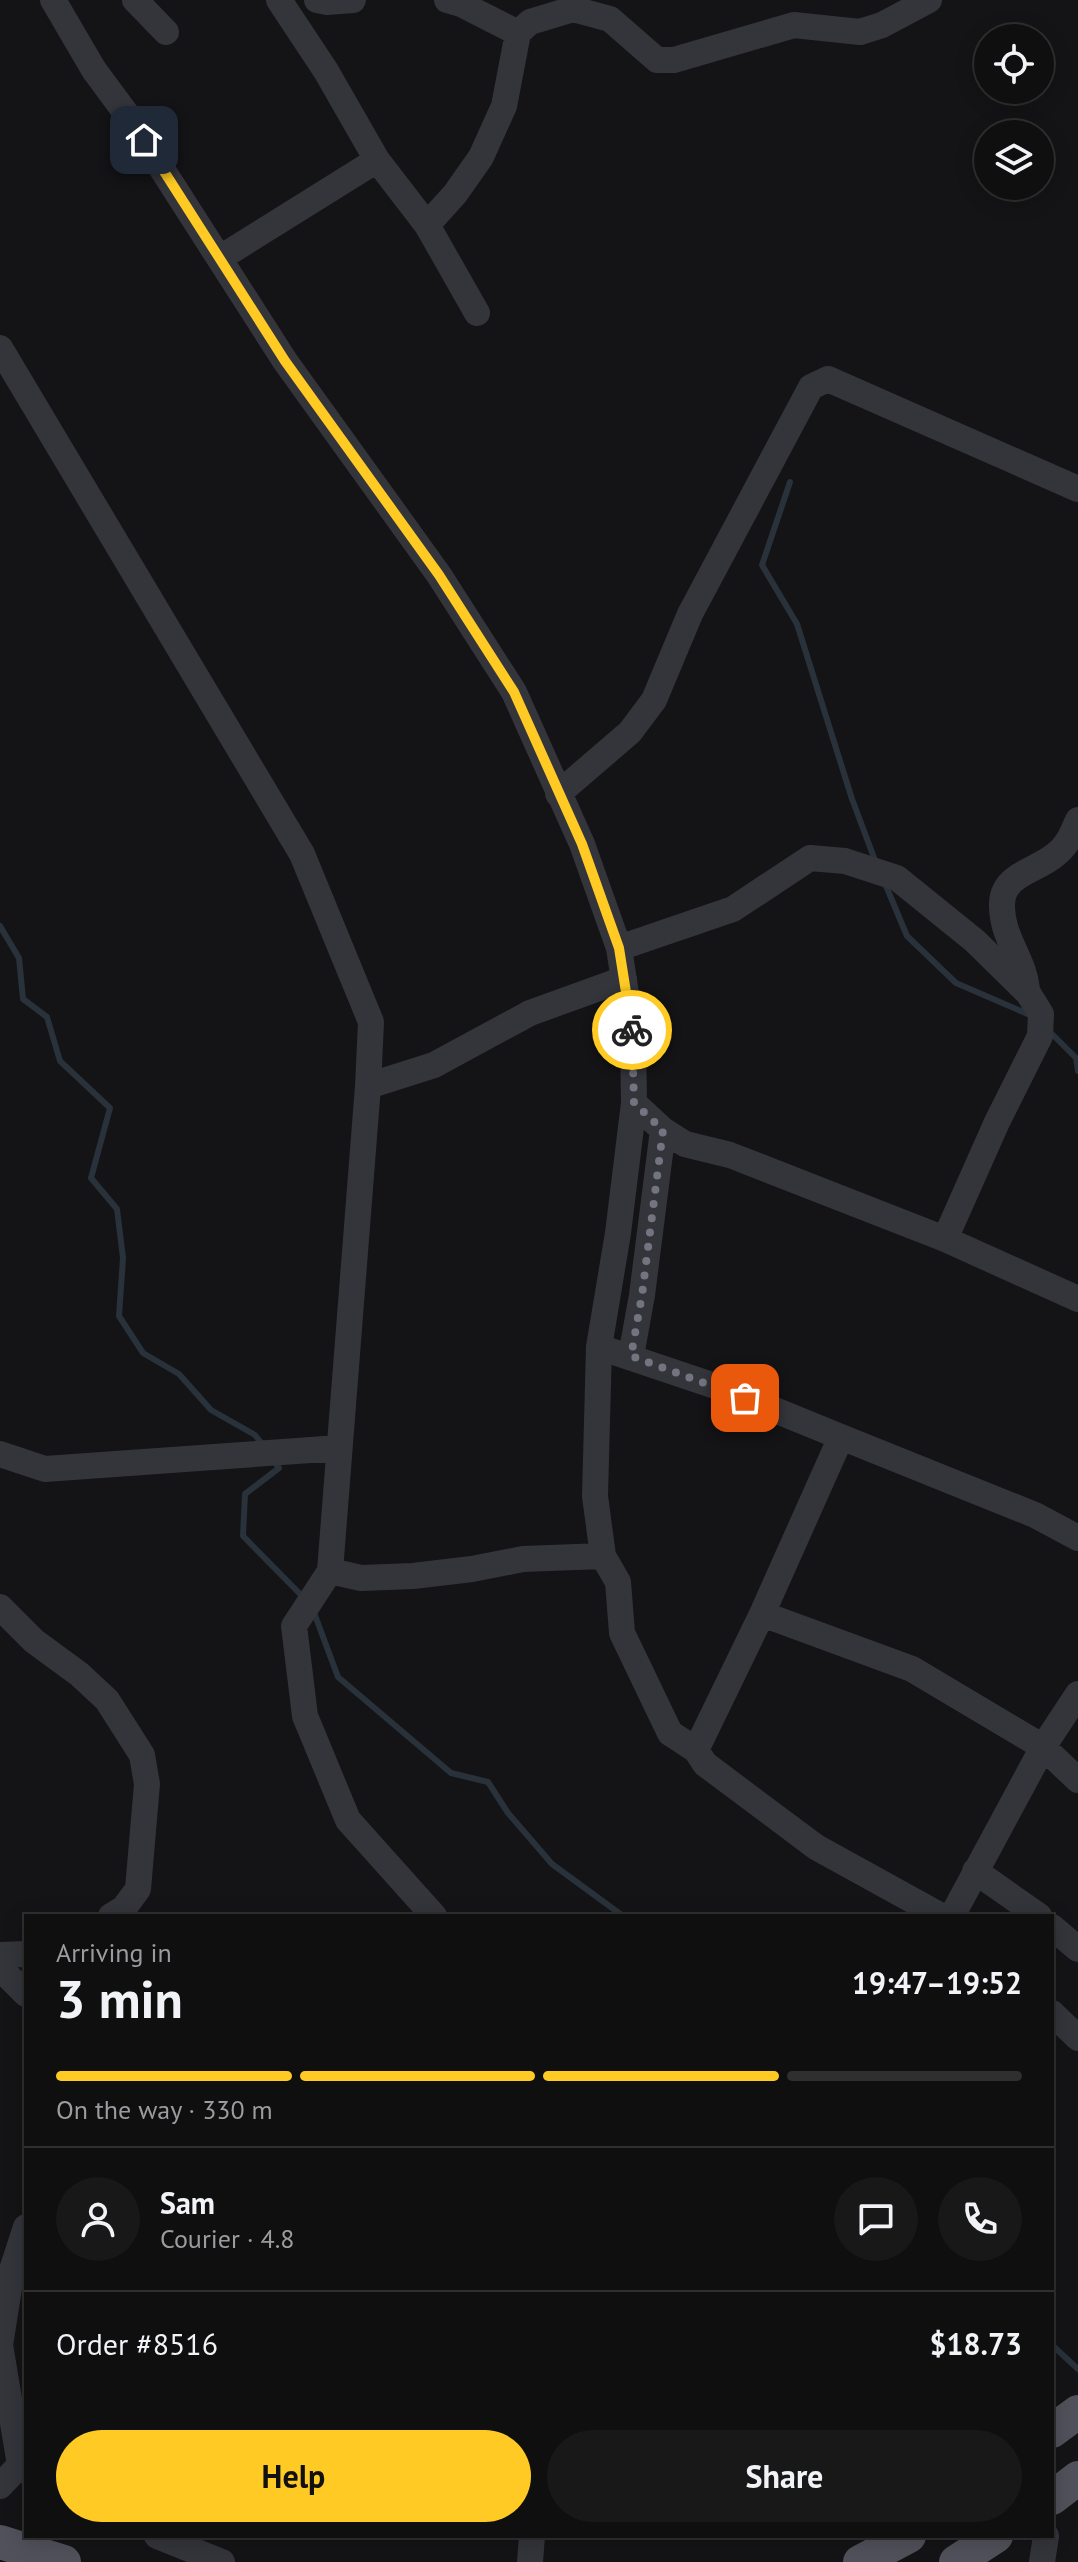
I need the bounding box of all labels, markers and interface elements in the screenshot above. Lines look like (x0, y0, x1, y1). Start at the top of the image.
map controls (974, 24, 1054, 200)
button: locate (974, 24, 1054, 104)
pin (110, 106, 178, 174)
icon: home (122, 118, 166, 162)
button: layers (974, 120, 1054, 200)
courier (592, 990, 672, 1070)
icon: bike (610, 1008, 654, 1052)
pin (711, 1364, 779, 1432)
icon: bag (723, 1376, 767, 1420)
text: Arriving in (56, 1936, 172, 1969)
text: 19:47–19:52 (852, 1963, 1022, 2002)
text: 3 min (56, 1965, 183, 2032)
text: On the way · 330 m (56, 2093, 273, 2126)
button: person (56, 2177, 140, 2261)
button: chat (834, 2177, 918, 2261)
button: phone (938, 2177, 1022, 2261)
text: Sam (160, 2183, 215, 2222)
text: Courier · 4.8 (160, 2222, 294, 2255)
text: Order #8516 (56, 2324, 218, 2363)
text: $18.73 (930, 2324, 1022, 2363)
button: Help (56, 2430, 531, 2522)
button: Share (547, 2430, 1022, 2522)

